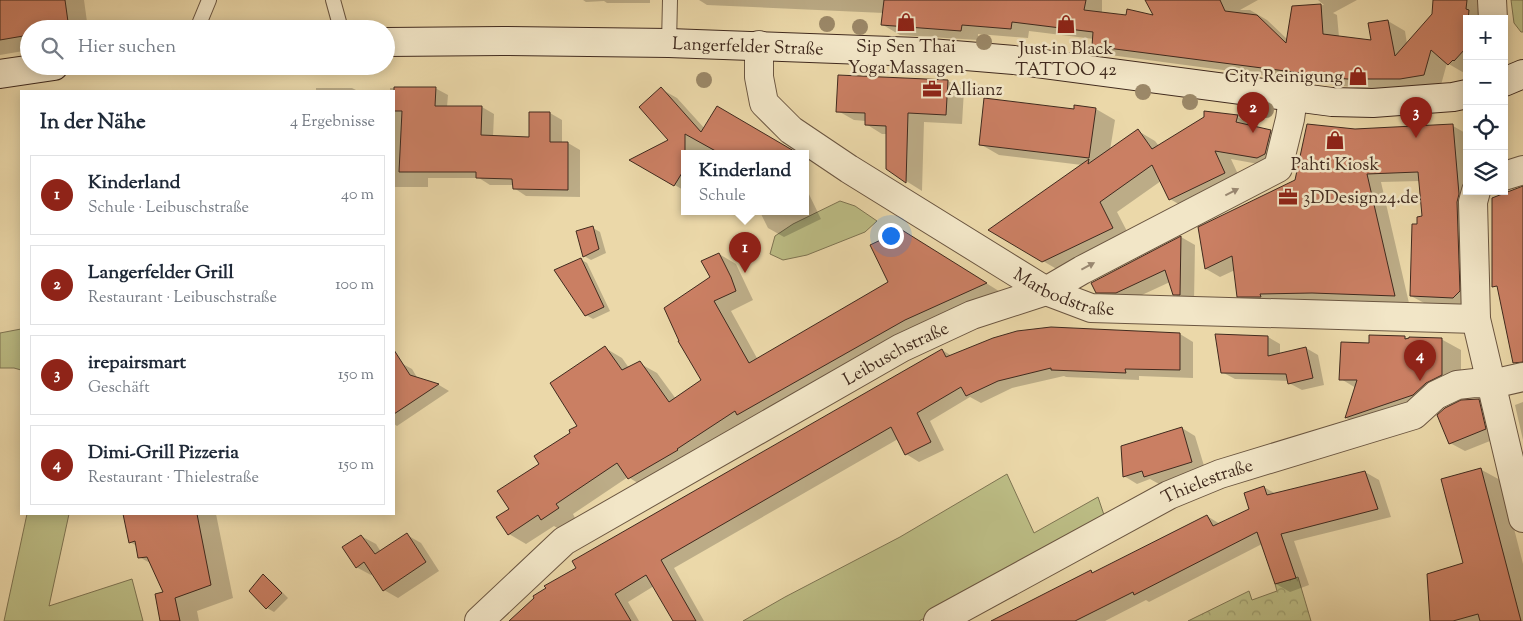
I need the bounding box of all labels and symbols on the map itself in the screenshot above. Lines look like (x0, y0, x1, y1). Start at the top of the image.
shop icon: Sip Sen Thai Yoga Massagen (895, 11, 917, 33)
shop icon: Just in Black TATTOO 42 (1055, 13, 1077, 35)
street label: Langerfelder Straße (672, 32, 824, 64)
place label: Sip Sen Thai Yoga Massagen (848, 35, 965, 82)
place label: Just in Black TATTOO 42 (1015, 37, 1117, 84)
place label: City Reinigung (1225, 65, 1343, 91)
shop icon: City Reinigung (1347, 65, 1369, 87)
office icon: Allianz (921, 78, 943, 100)
place label: Allianz (947, 78, 1003, 104)
pin: 2 (1237, 92, 1269, 133)
pin: 3 (1400, 97, 1432, 138)
shop icon: Pahti Kiosk (1324, 129, 1346, 151)
place label: Pahti Kiosk (1291, 153, 1379, 179)
office icon: 3DDesign24.de (1277, 186, 1299, 208)
place label: 3DDesign24.de (1303, 186, 1419, 212)
one-way arrow (1225, 188, 1240, 196)
your location (878, 223, 904, 249)
pin: 1 (729, 232, 761, 273)
one-way arrow (1081, 262, 1095, 271)
street label: Marbodstraße (1008, 263, 1115, 324)
street label: Leibuschstraße (839, 316, 954, 393)
pin: 4 (1404, 340, 1436, 381)
street label: Thielestraße (1157, 454, 1257, 512)

